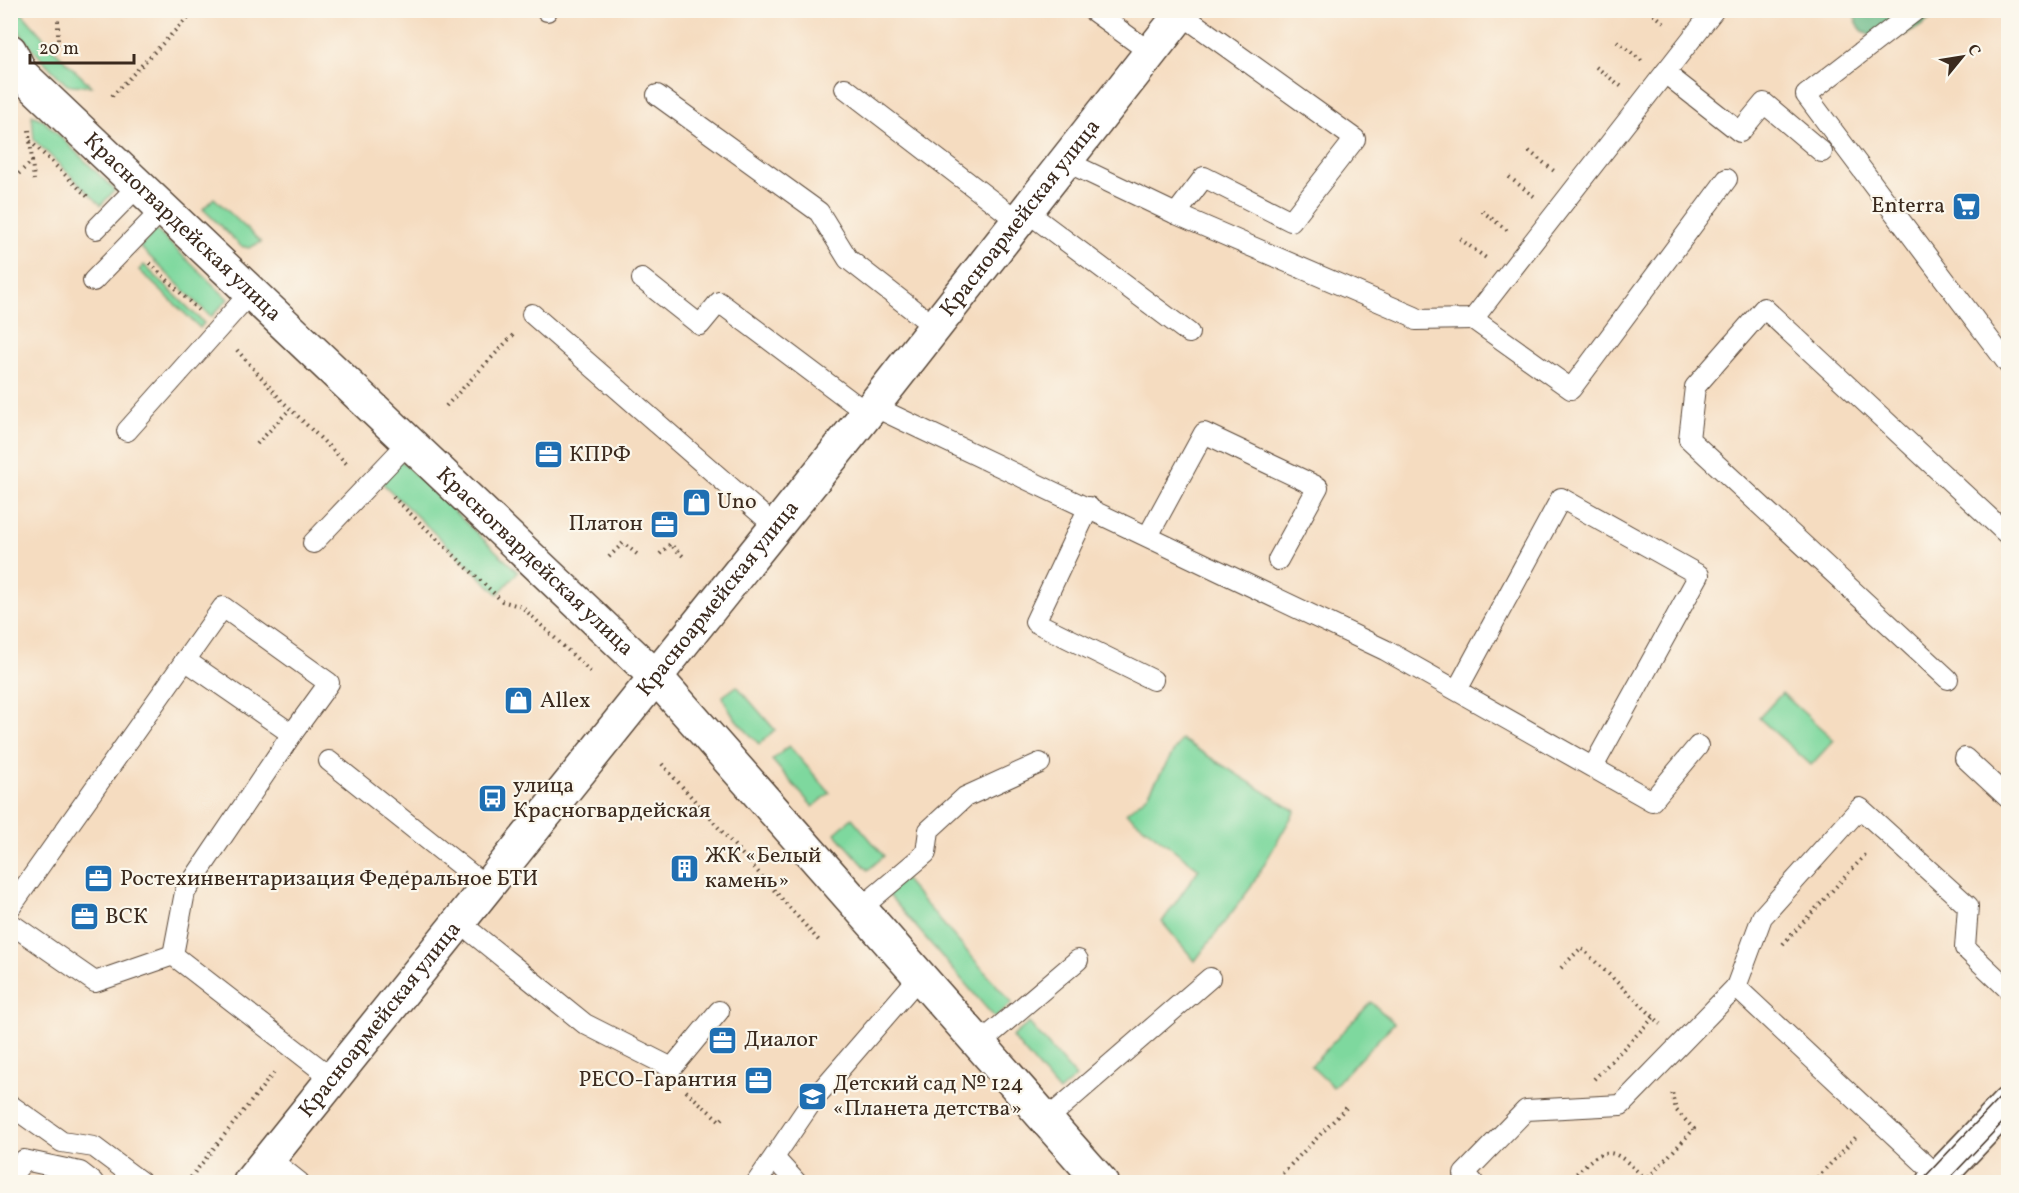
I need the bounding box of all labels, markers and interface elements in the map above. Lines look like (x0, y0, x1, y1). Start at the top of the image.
scale bar (30, 27, 134, 65)
north arrow (1932, 27, 1992, 87)
text: 20 m (39, 37, 79, 62)
text: С (1961, 41, 1985, 60)
street label: Красноармейская улица (933, 113, 1108, 324)
street label: Красногвардейская улица (76, 126, 288, 329)
supermarket icon: Enterra (1950, 190, 1982, 222)
place label: Enterra (1871, 191, 1945, 222)
office icon: КПРФ (532, 439, 564, 471)
place label: КПРФ (569, 440, 631, 471)
street label: Красногвардейская улица (429, 460, 641, 664)
shop icon: Uno (680, 486, 712, 518)
place label: Uno (717, 487, 757, 518)
street label: Красноармейская улица (630, 494, 807, 704)
office icon: Платон (648, 508, 680, 540)
place label: Платон (569, 509, 643, 540)
shop icon: Allex (503, 685, 535, 717)
place label: Allex (540, 686, 591, 717)
place label: улица Красногвардейская (513, 771, 710, 827)
bus stop icon: улица Красногвардейская (476, 783, 508, 815)
place label: ЖК «Белый камень» (705, 841, 821, 897)
building icon: ЖК «Белый камень» (668, 853, 700, 885)
office icon: Ростехинвентаризация Федеральное БТИ (83, 863, 115, 895)
place label: Ростехинвентаризация Федеральное БТИ (120, 864, 538, 895)
office icon: ВСК (68, 901, 100, 933)
place label: ВСК (105, 902, 148, 933)
street label: Красноармейская улица (292, 915, 469, 1125)
office icon: Диалог (707, 1024, 739, 1056)
place label: Диалог (744, 1025, 818, 1056)
office icon: РЕСО-Гарантия (742, 1064, 774, 1096)
place label: РЕСО-Гарантия (578, 1065, 737, 1096)
place label: Детский сад № 124 «Планета детства» (833, 1069, 1024, 1125)
school or university icon: Детский сад № 124 «Планета детства» (796, 1081, 828, 1113)

